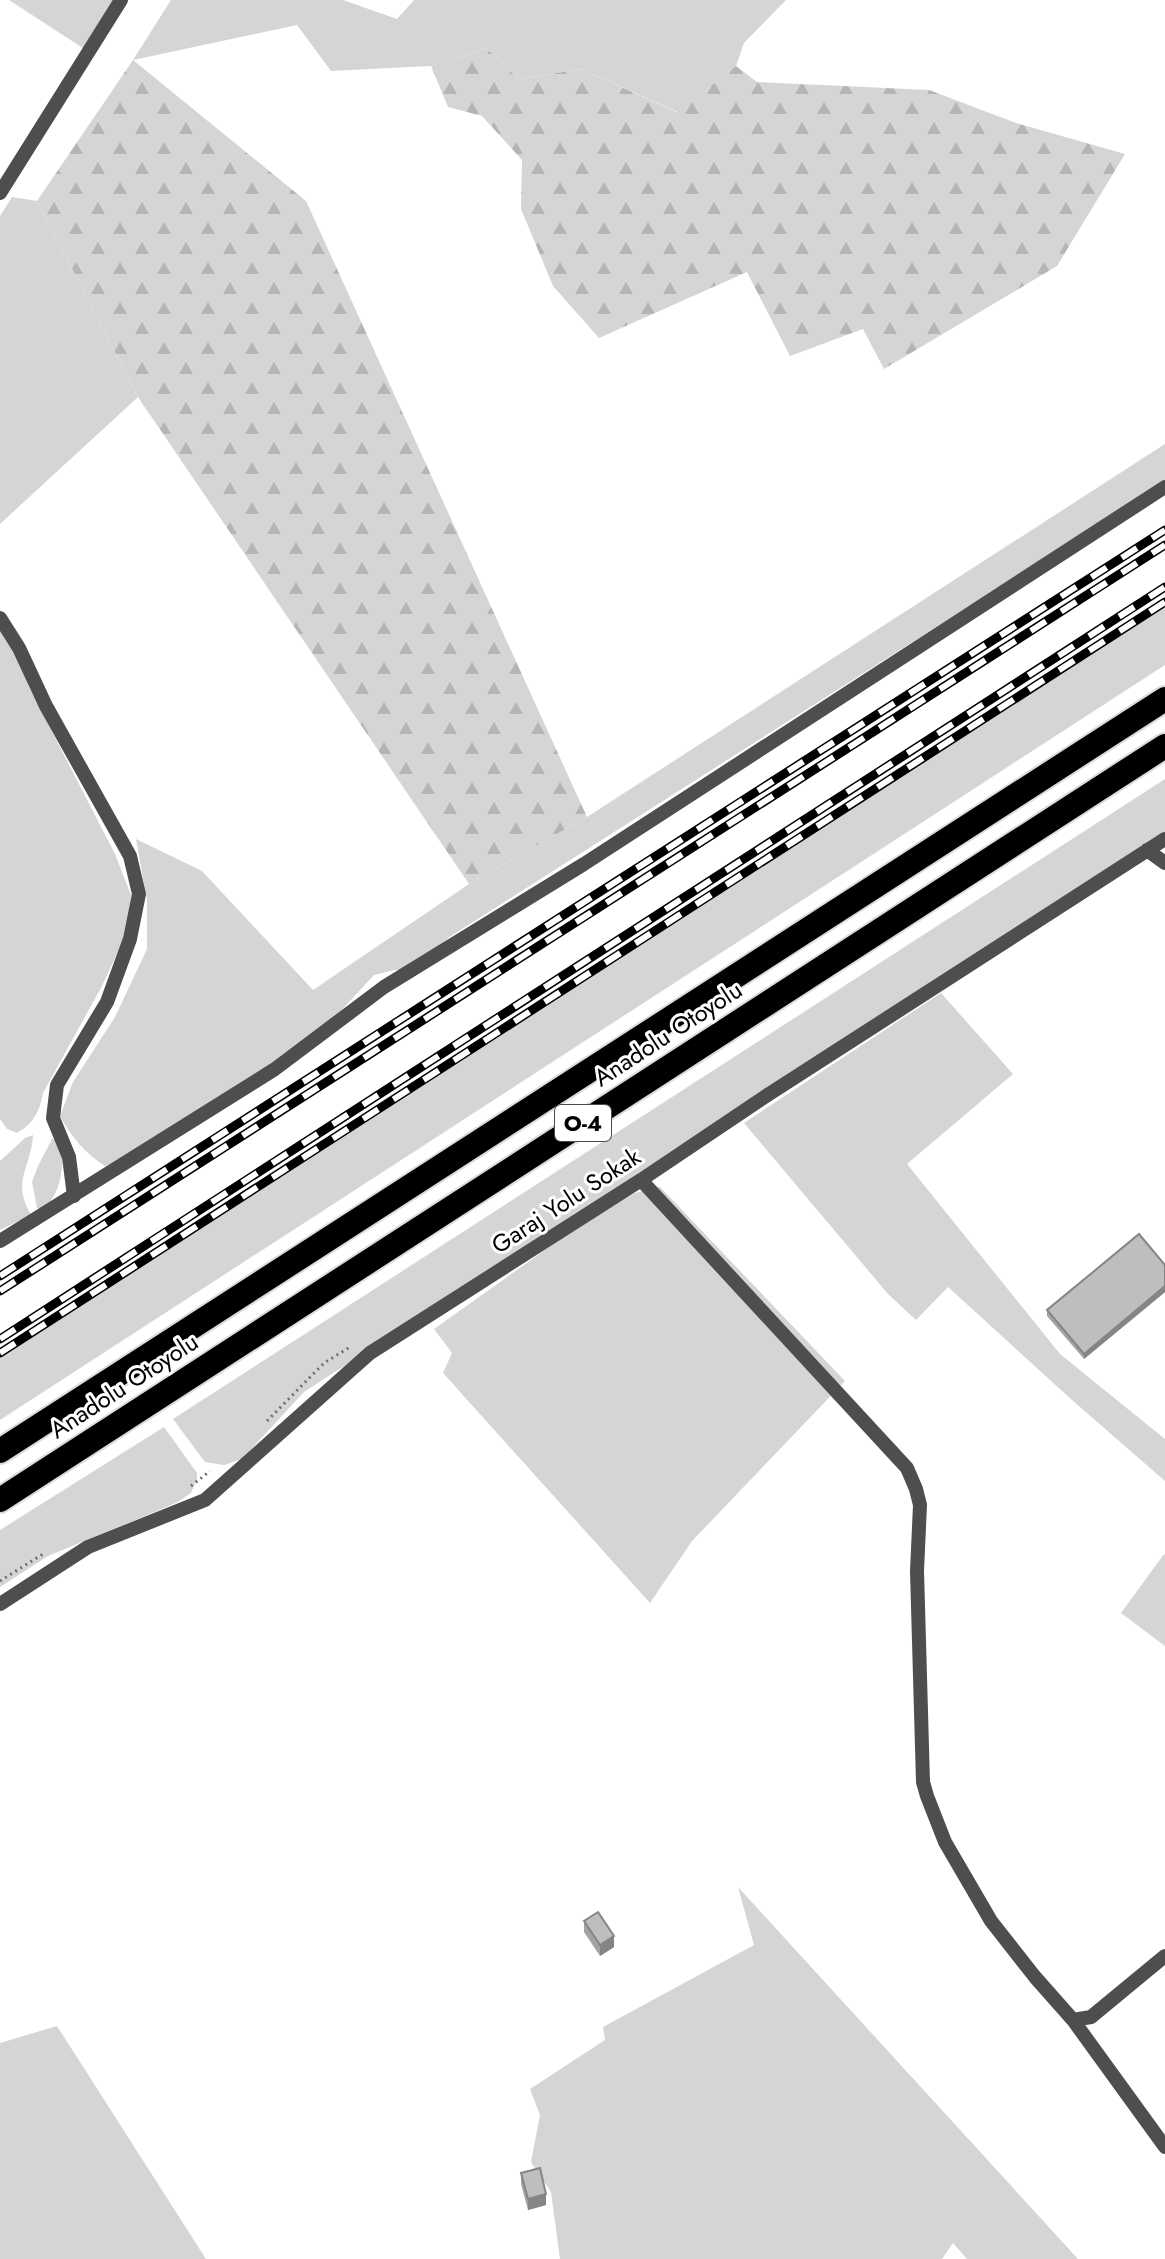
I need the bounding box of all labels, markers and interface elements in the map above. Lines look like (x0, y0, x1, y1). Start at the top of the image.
street label: Anadolu Otoyolu (586, 972, 749, 1095)
road number: O-4 (555, 1105, 611, 1141)
street label: Garaj Yolu Sokak (484, 1139, 648, 1262)
street label: Anadolu Otoyolu (42, 1324, 205, 1447)

